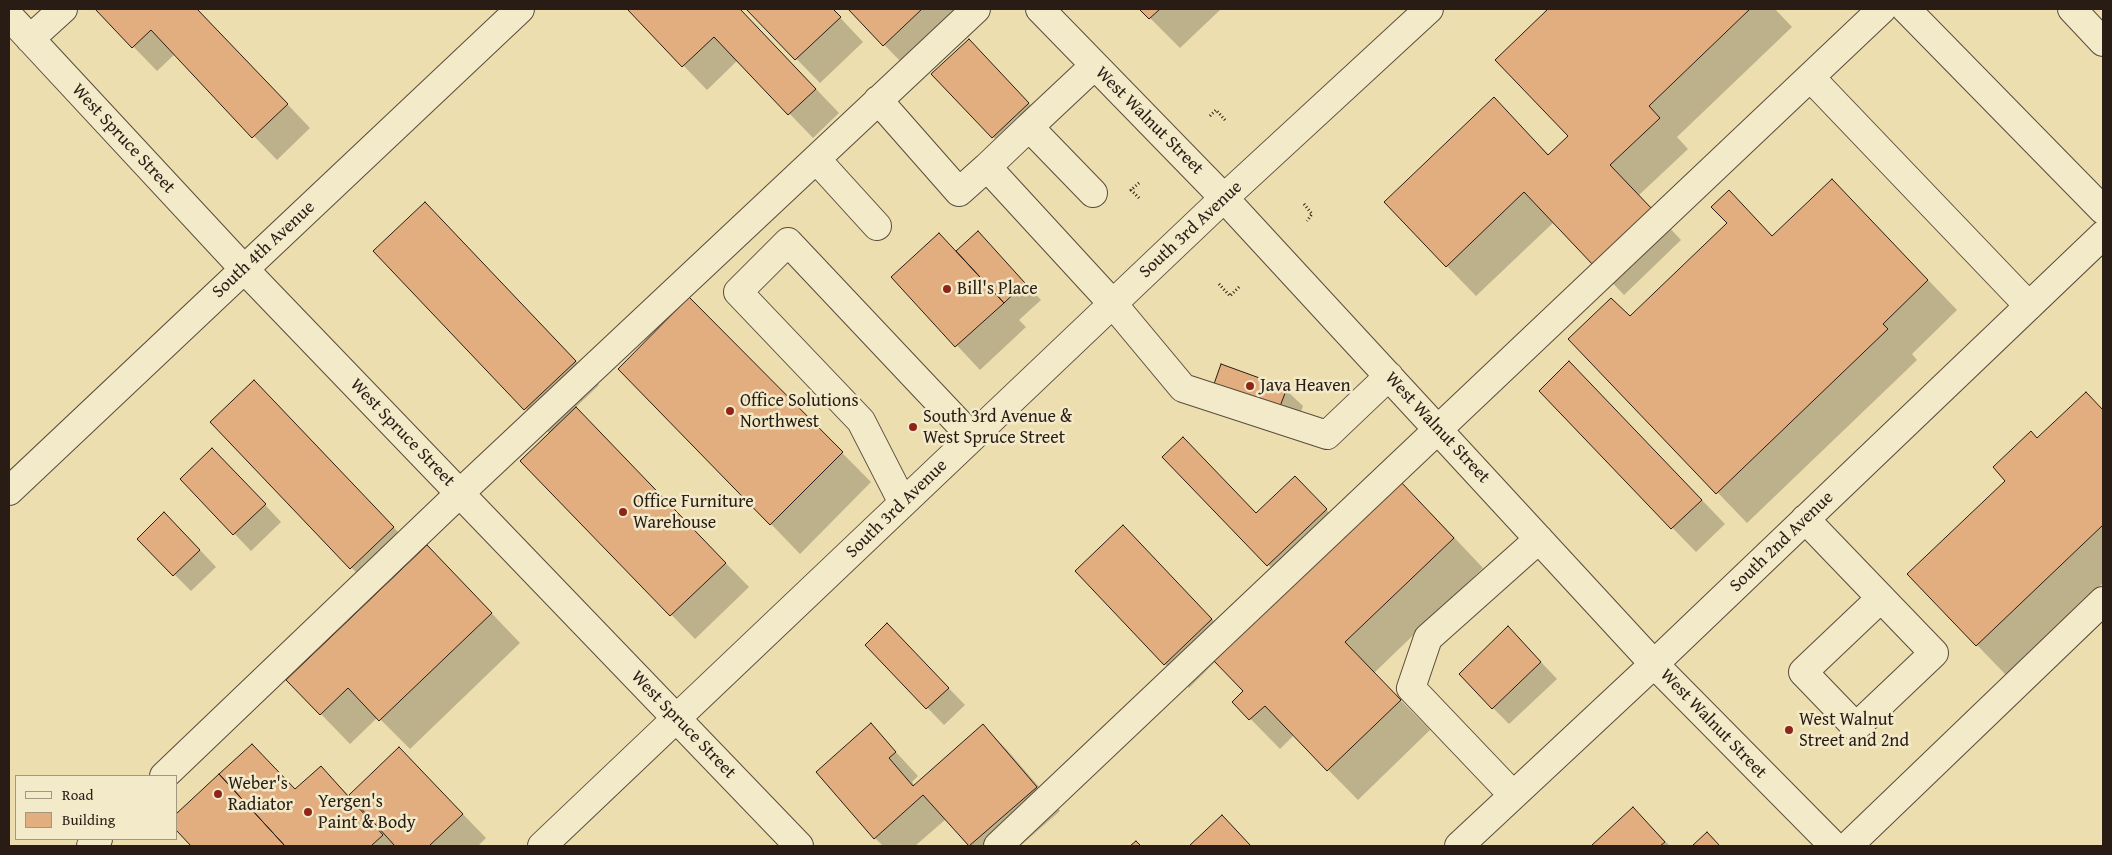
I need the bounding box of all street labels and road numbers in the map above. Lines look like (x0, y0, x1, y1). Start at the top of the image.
street label: West Walnut Street (1090, 62, 1208, 180)
street label: West Spruce Street (67, 80, 179, 198)
street label: South 3rd Avenue (1135, 177, 1247, 283)
street label: South 4th Avenue (208, 197, 320, 303)
street label: West Walnut Street (1380, 368, 1494, 488)
street label: West Spruce Street (345, 374, 459, 492)
street label: South 3rd Avenue (842, 455, 952, 563)
street label: South 2nd Avenue (1726, 487, 1838, 597)
street label: West Walnut Street (1655, 665, 1771, 783)
street label: West Spruce Street (626, 666, 740, 784)

